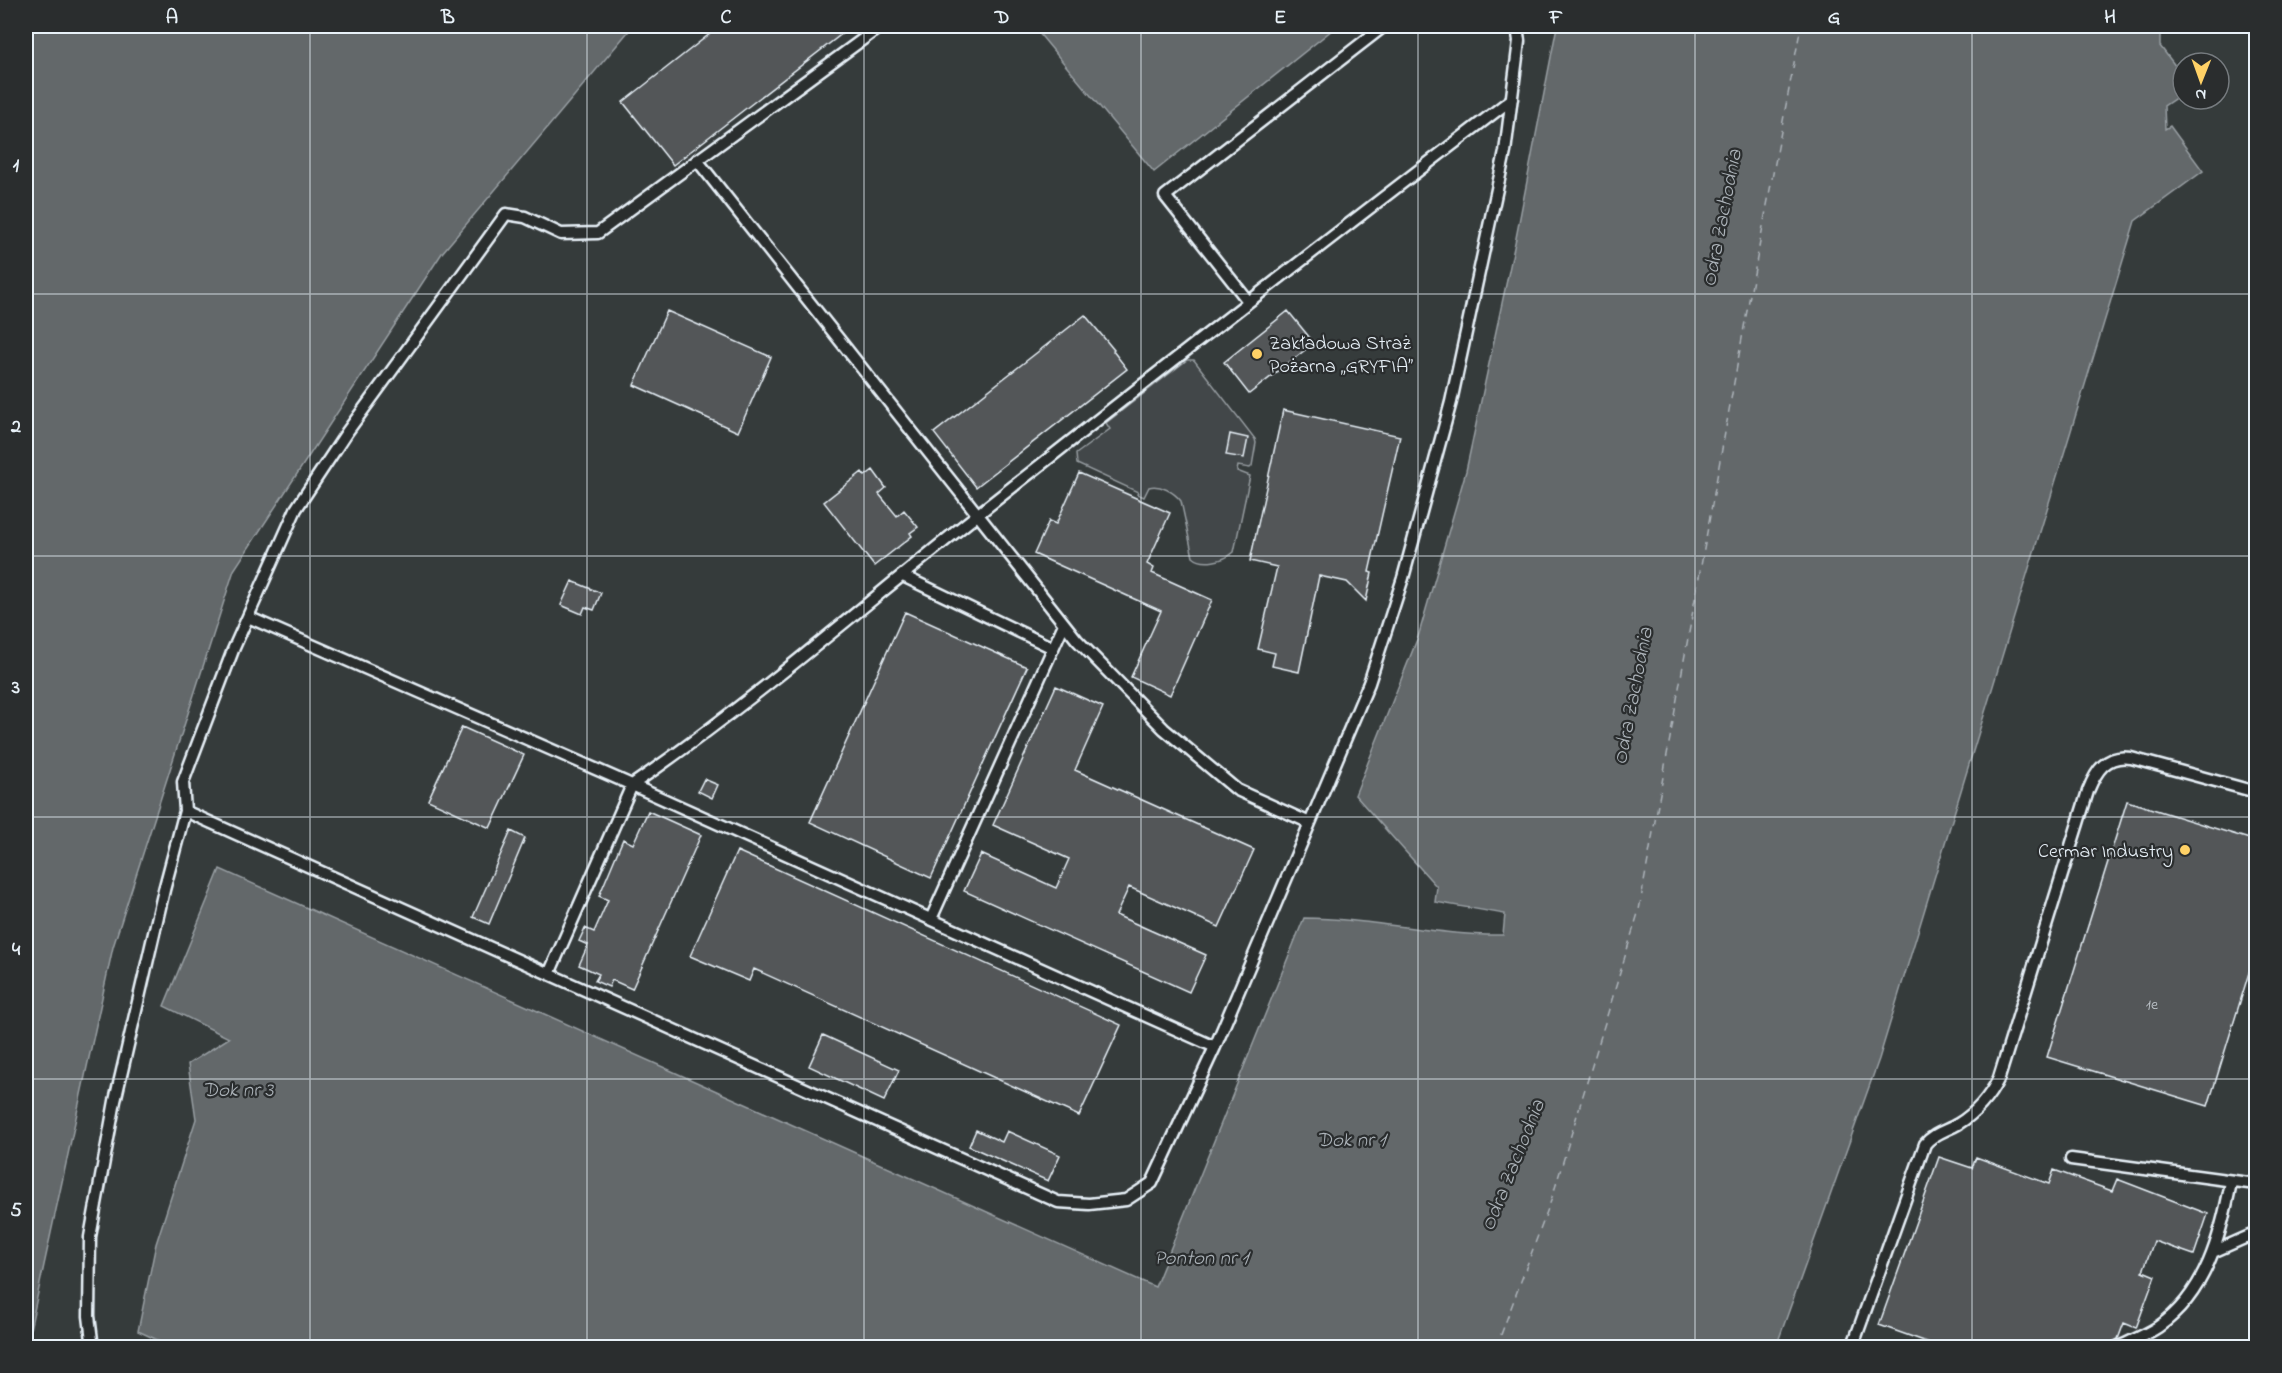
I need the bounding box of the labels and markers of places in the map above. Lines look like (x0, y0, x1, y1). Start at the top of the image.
place label: Zakładowa Straż Pożarna „GRYFIA” (1269, 330, 1413, 382)
marker: Zakładowa Straż Pożarna „GRYFIA” (1250, 347, 1264, 361)
place label: Cermar Industry (2038, 838, 2173, 867)
marker: Cermar Industry (2178, 843, 2192, 857)

